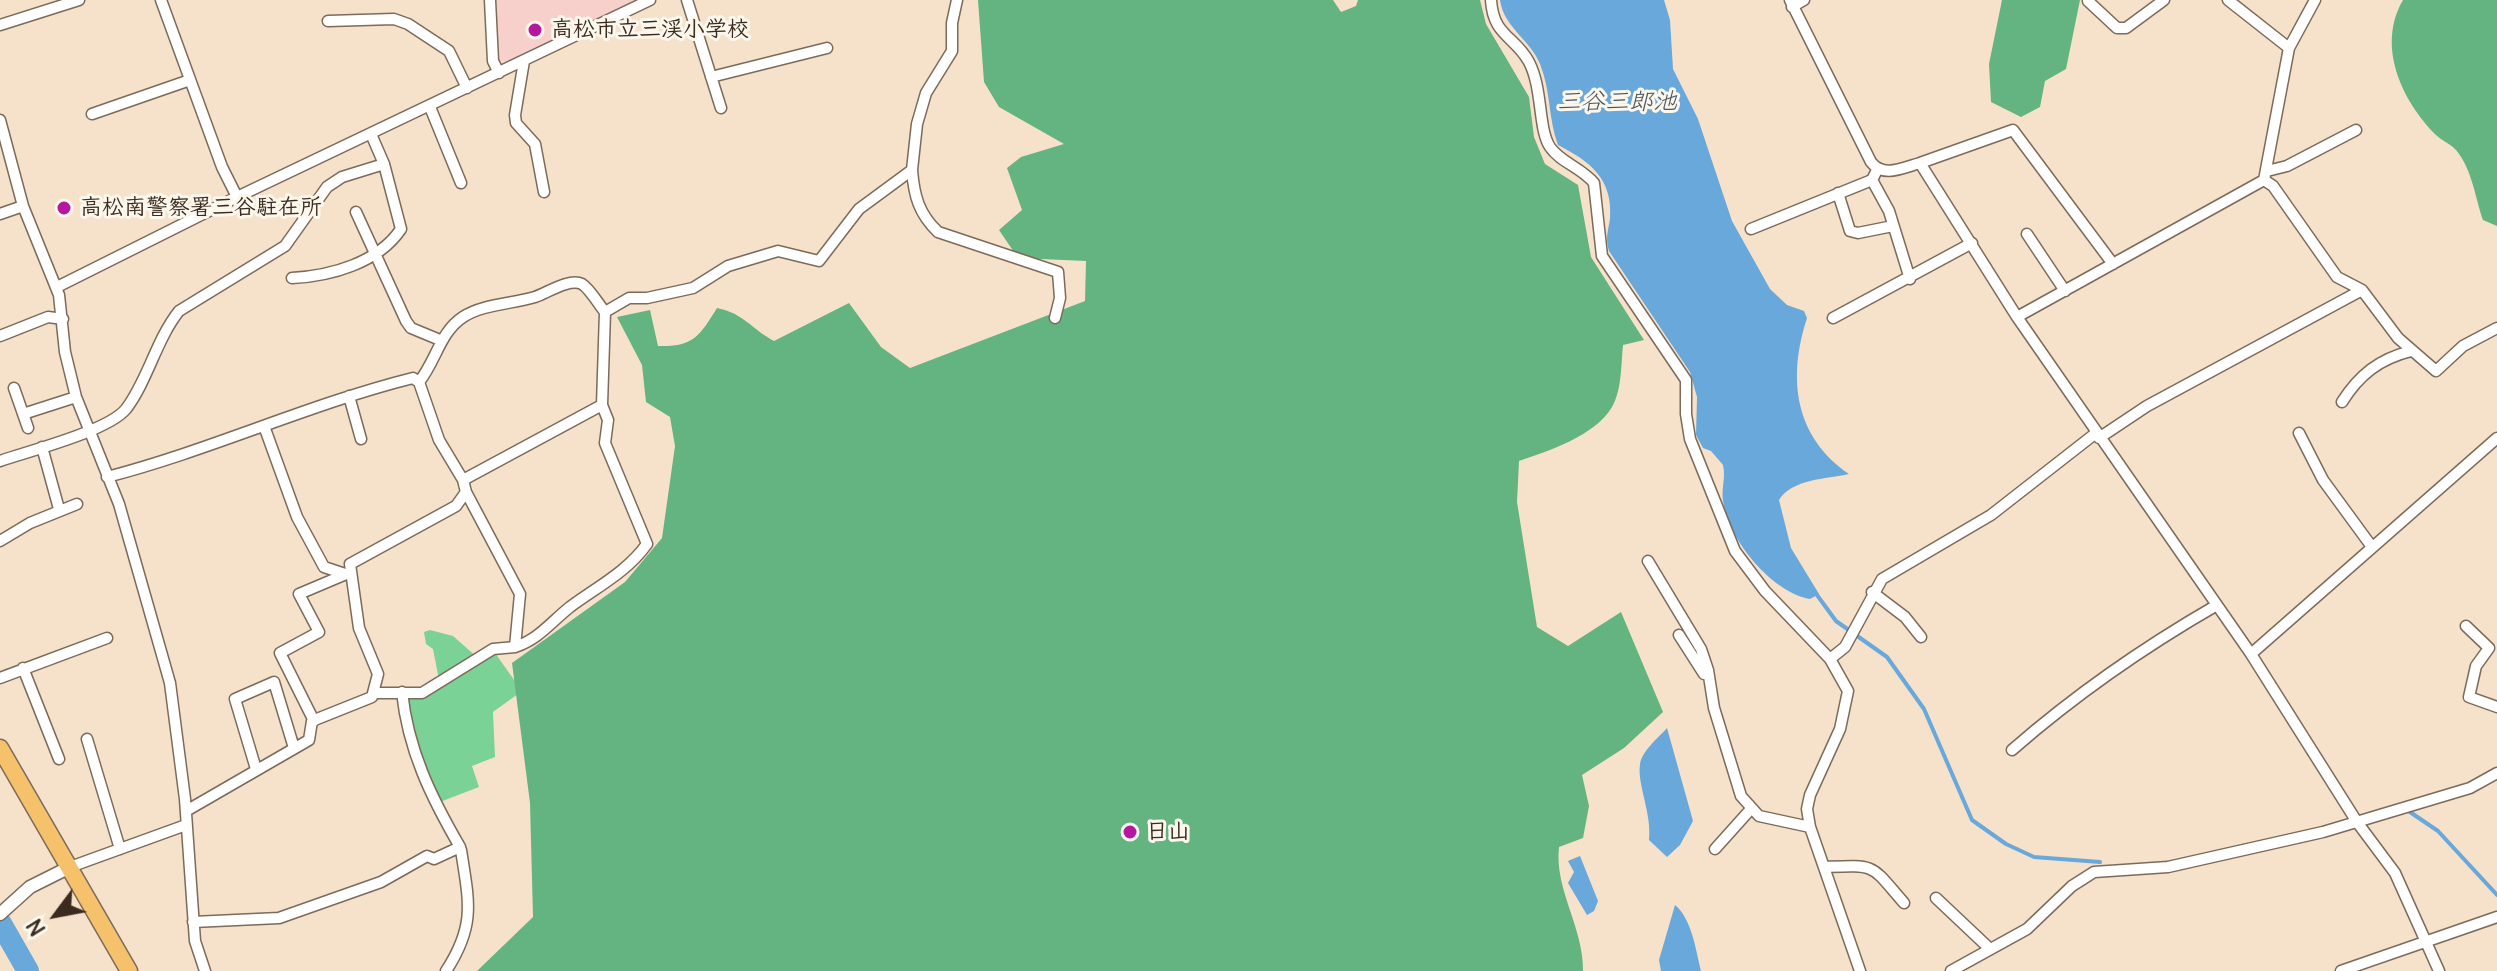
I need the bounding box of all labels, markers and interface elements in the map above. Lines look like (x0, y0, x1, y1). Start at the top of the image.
place label: 高松市立三渓小学校 (551, 17, 749, 43)
marker: 高松市立三渓小学校 (526, 21, 544, 39)
water label: 三谷三郎池 (1557, 88, 1677, 116)
place label: 高松南警察署三谷駐在所 (80, 195, 322, 221)
marker: 高松南警察署三谷駐在所 (55, 199, 73, 217)
place label: 日山 (1146, 819, 1190, 845)
marker: 日山 (1121, 823, 1139, 841)
north arrow (16, 875, 96, 955)
text: N (20, 914, 52, 942)

